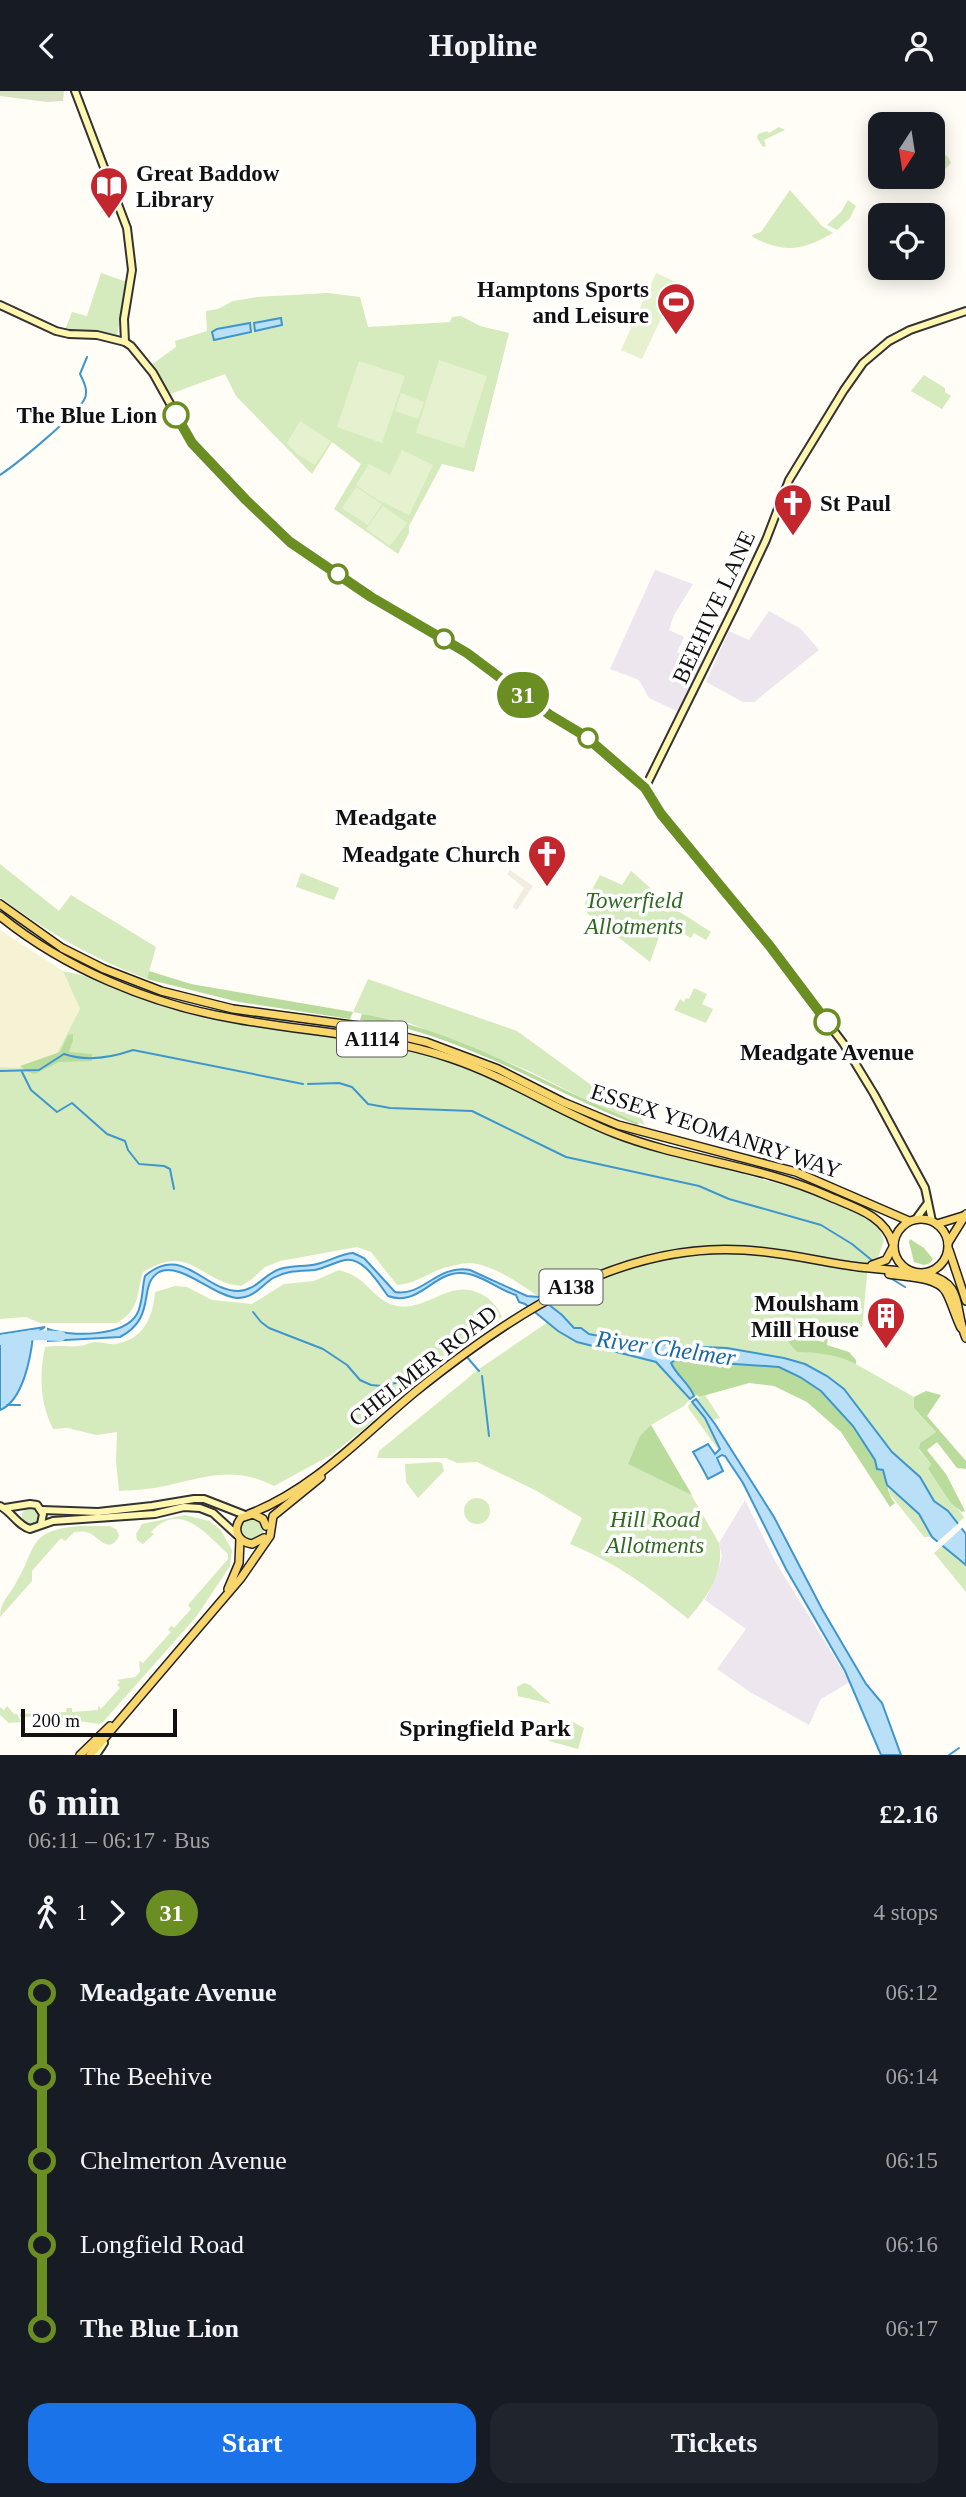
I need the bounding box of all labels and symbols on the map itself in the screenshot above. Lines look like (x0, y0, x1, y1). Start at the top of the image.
north arrow (868, 112, 945, 189)
place label: Great Baddow Library (136, 161, 280, 212)
library icon: Great Baddow Library (88, 165, 130, 220)
place label: Hamptons Sports and Leisure (477, 277, 649, 328)
sports icon: Hamptons Sports and Leisure (655, 281, 697, 336)
marker: The Blue Lion (163, 402, 189, 428)
place label: The Blue Lion (16, 403, 157, 428)
church icon: St Paul (772, 482, 814, 537)
place label: St Paul (820, 491, 891, 516)
street label: BEEHIVE LANE (668, 527, 760, 687)
unlabelled marker (328, 564, 348, 584)
unlabelled marker (434, 629, 454, 649)
line badge: 31 (491, 672, 554, 718)
unlabelled marker (578, 728, 598, 748)
district label: Meadgate (335, 804, 437, 830)
church icon: Meadgate Church (526, 833, 568, 888)
place label: Meadgate Church (342, 842, 520, 867)
park label: Towerfield Allotments (583, 888, 683, 939)
marker: Meadgate Avenue (814, 1009, 840, 1035)
road number: A1114 (337, 1021, 407, 1056)
place label: Meadgate Avenue (740, 1040, 914, 1065)
street label: ESSEX YEOMANRY WAY (588, 1079, 845, 1183)
road number: A138 (540, 1269, 602, 1305)
place label: Moulsham Mill House (751, 1291, 859, 1342)
building icon: Moulsham Mill House (865, 1295, 907, 1350)
street label: CHELMER ROAD (344, 1300, 502, 1432)
water label: River Chelmer (594, 1325, 738, 1371)
park label: Hill Road Allotments (604, 1507, 704, 1558)
scale bar (21, 1706, 177, 1738)
district label: Springfield Park (399, 1715, 571, 1741)

